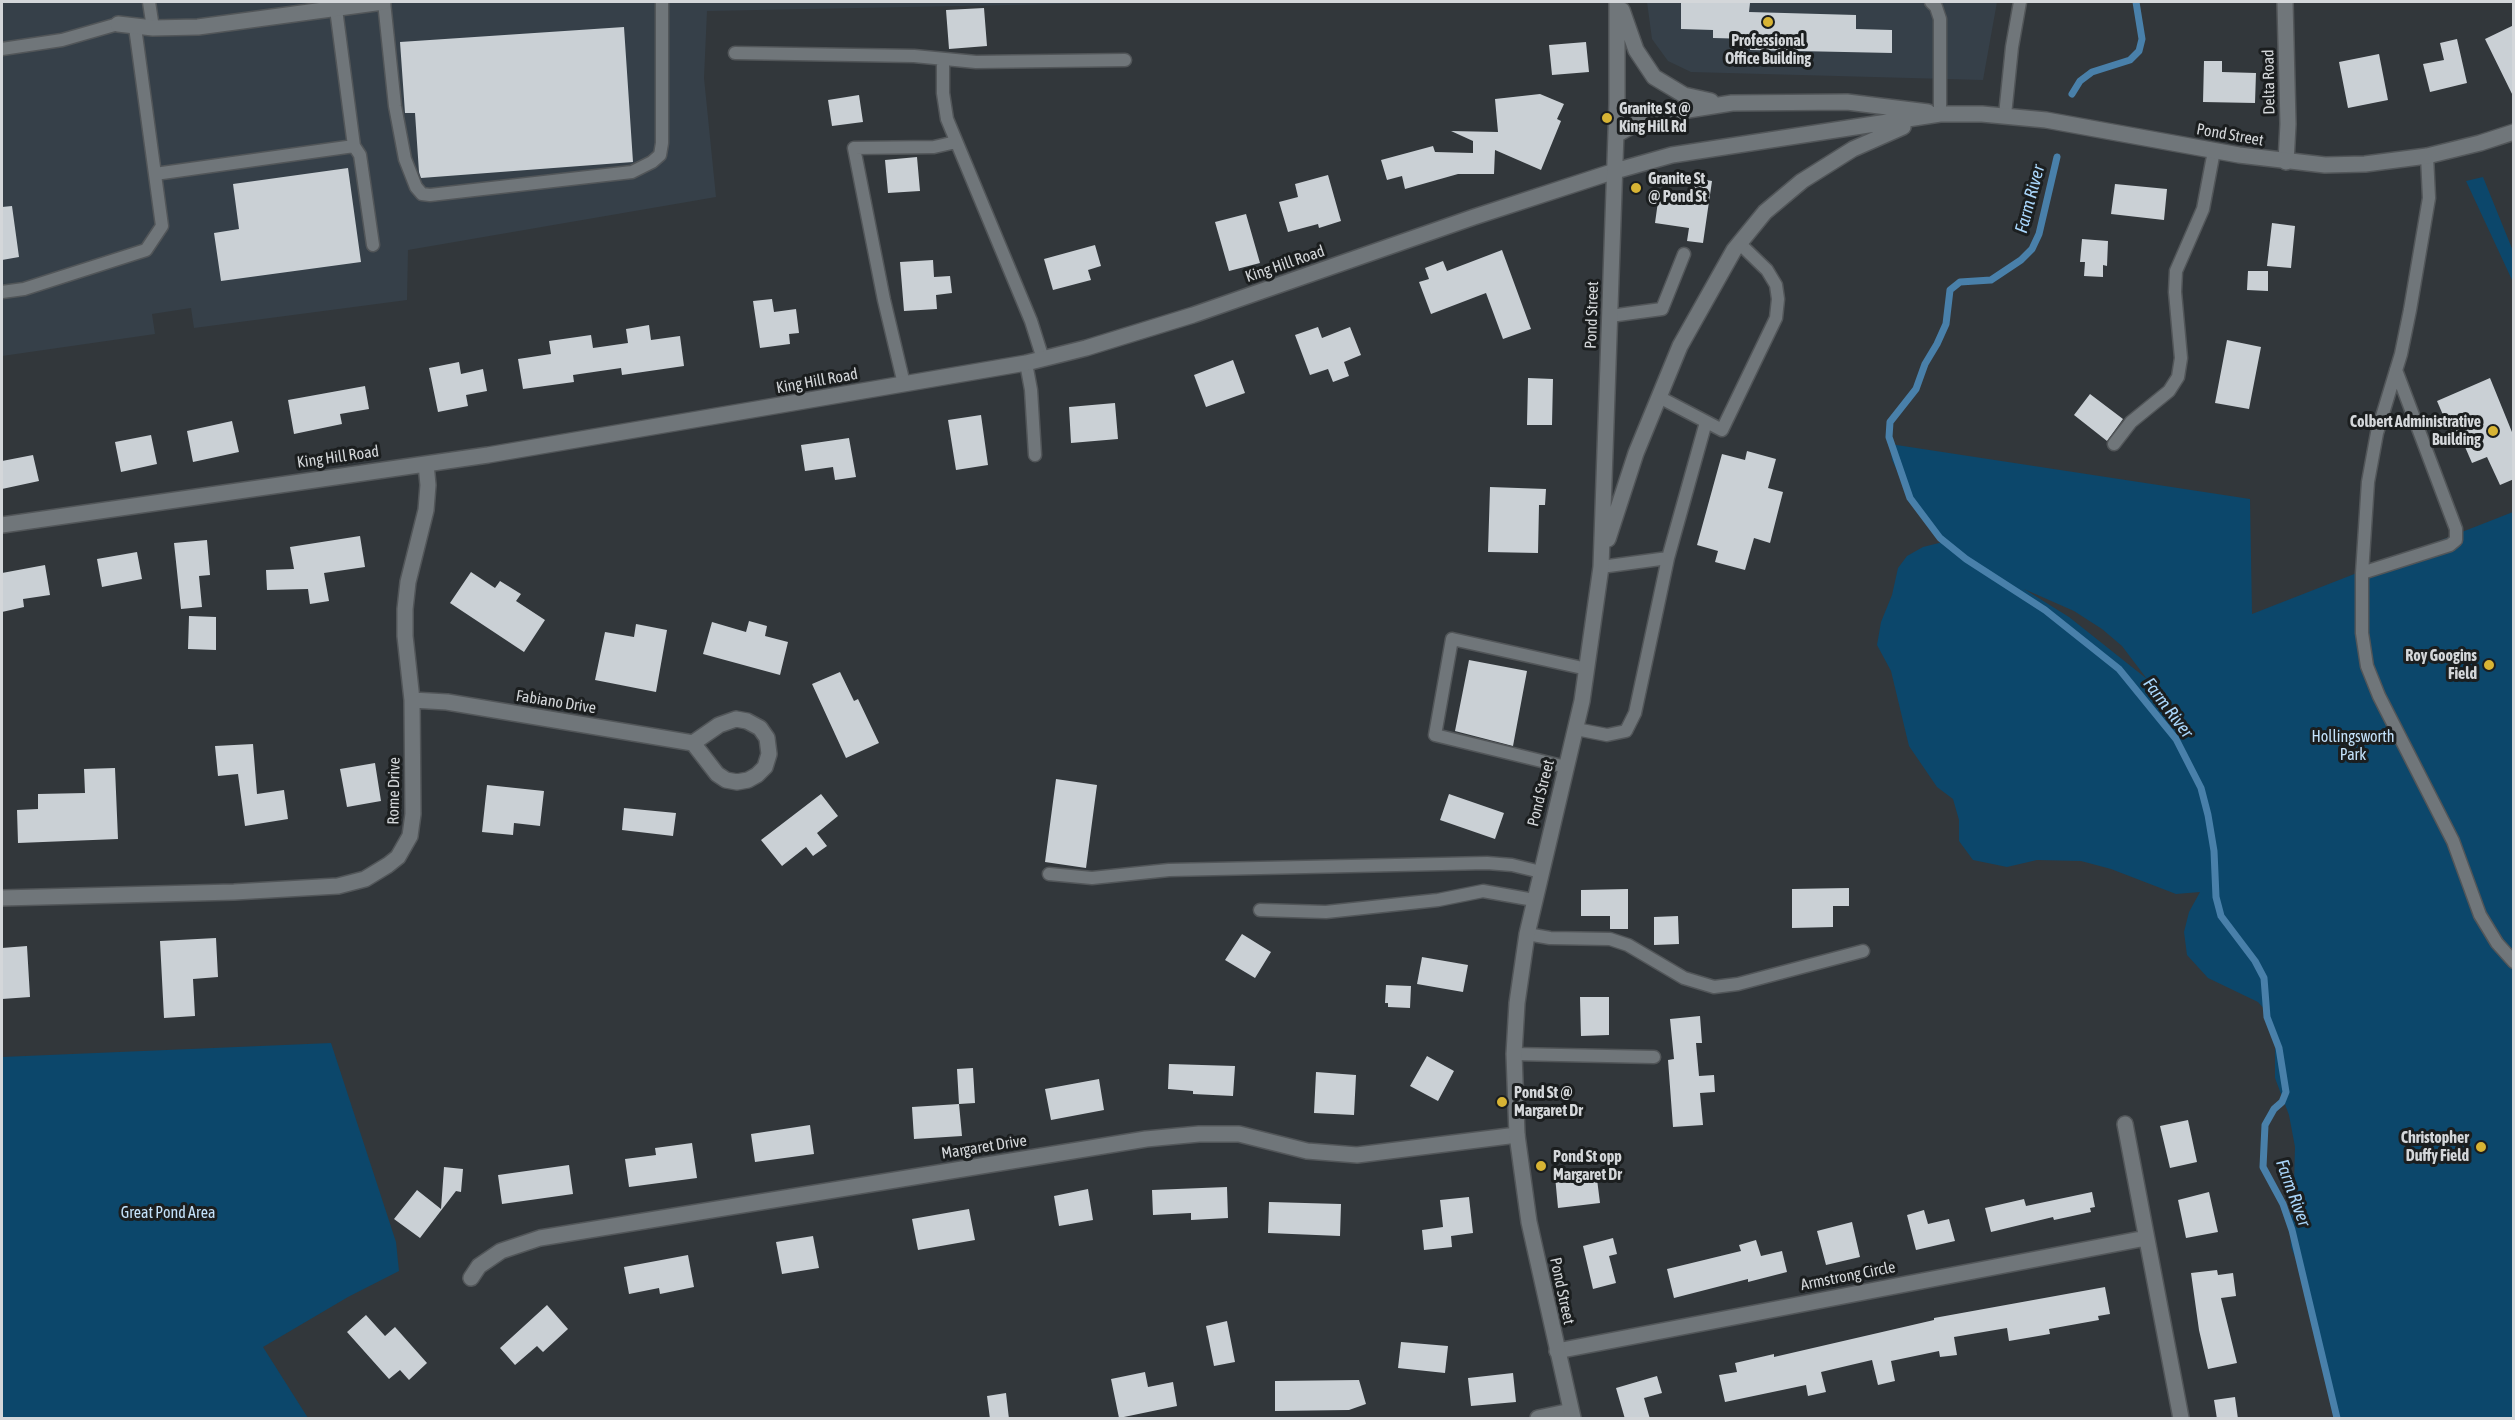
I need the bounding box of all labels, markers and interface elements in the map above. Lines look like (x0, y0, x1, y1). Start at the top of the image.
marker: Professional Office Building (1761, 15, 1775, 29)
place label: Professional Office Building (1725, 31, 1811, 69)
street label: Delta Road (2259, 49, 2279, 115)
place label: Granite St @ King Hill Rd (1619, 99, 1691, 137)
marker: Granite St @ King Hill Rd (1600, 111, 1614, 125)
street label: Pond Street (2195, 120, 2265, 150)
water label: Farm River (2011, 162, 2049, 236)
place label: Granite St @ Pond St (1648, 169, 1707, 207)
marker: Granite St @ Pond St (1629, 181, 1643, 195)
street label: King Hill Road (1243, 241, 1327, 287)
street label: Pond Street (1581, 281, 1603, 349)
street label: King Hill Road (775, 364, 859, 398)
place label: Colbert Administrative Building (2350, 412, 2481, 450)
marker: Colbert Administrative Building (2486, 424, 2500, 438)
street label: King Hill Road (296, 442, 380, 472)
place label: Roy Googins Field (2405, 646, 2477, 684)
marker: Roy Googins Field (2482, 658, 2496, 672)
water label: Farm River (2138, 674, 2198, 742)
street label: Fabiano Drive (515, 686, 597, 718)
park label: Hollingsworth Park (2311, 727, 2395, 765)
street label: Rome Drive (384, 757, 404, 825)
street label: Pond Street (1523, 758, 1559, 828)
place label: Pond St @ Margaret Dr (1514, 1083, 1583, 1121)
marker: Pond St @ Margaret Dr (1495, 1095, 1509, 1109)
place label: Christopher Duffy Field (2401, 1128, 2469, 1166)
street label: Margaret Drive (940, 1131, 1028, 1163)
marker: Christopher Duffy Field (2474, 1140, 2488, 1154)
place label: Pond St opp Margaret Dr (1553, 1147, 1622, 1185)
water label: Farm River (2271, 1156, 2315, 1230)
marker: Pond St opp Margaret Dr (1534, 1159, 1548, 1173)
park label: Great Pond Area (121, 1203, 215, 1223)
street label: Pond Street (1546, 1256, 1578, 1326)
street label: Armstrong Circle (1799, 1257, 1897, 1295)

